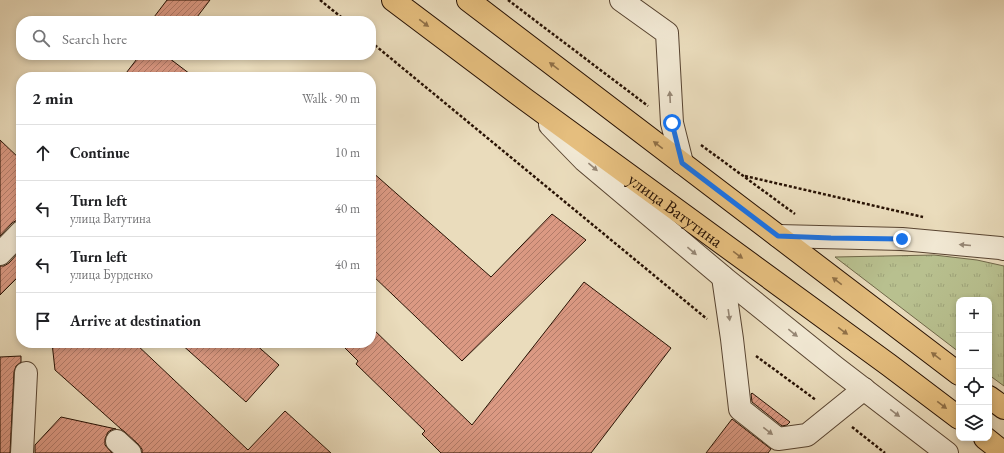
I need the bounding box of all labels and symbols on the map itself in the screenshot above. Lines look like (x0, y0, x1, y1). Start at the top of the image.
one-way arrow (419, 19, 430, 28)
one-way arrow (549, 62, 560, 70)
one-way arrow (667, 91, 674, 103)
route start (663, 114, 681, 132)
one-way arrow (652, 140, 663, 149)
one-way arrow (587, 163, 598, 172)
street label: улица Ватутина (624, 167, 729, 252)
route end (893, 230, 911, 248)
one-way arrow (959, 241, 971, 248)
one-way arrow (687, 246, 698, 255)
one-way arrow (733, 251, 744, 259)
one-way arrow (831, 277, 842, 285)
one-way arrow (726, 309, 732, 321)
one-way arrow (838, 327, 849, 335)
one-way arrow (787, 329, 798, 337)
one-way arrow (930, 352, 941, 360)
one-way arrow (937, 401, 948, 410)
one-way arrow (890, 409, 901, 417)
one-way arrow (762, 427, 773, 435)

